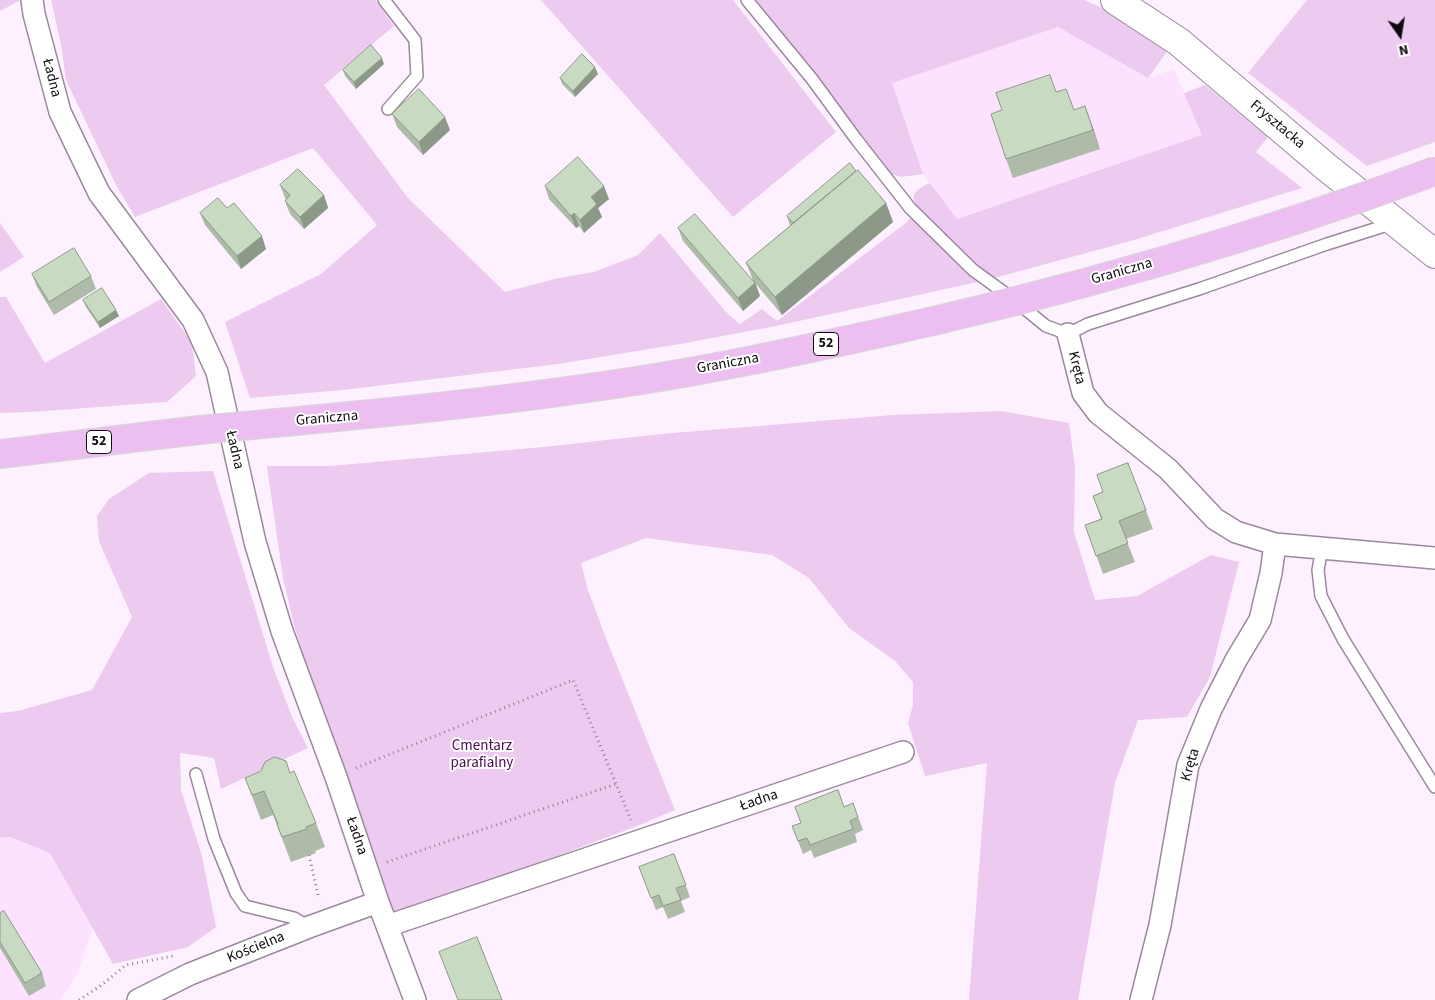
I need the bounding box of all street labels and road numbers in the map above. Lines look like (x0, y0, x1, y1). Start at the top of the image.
street label: Ładna (38, 57, 64, 99)
street label: Frysztacka (1246, 97, 1308, 153)
street label: Graniczna (1089, 255, 1155, 289)
road number: 52 (814, 332, 838, 356)
street label: Graniczna (696, 350, 760, 378)
street label: Kręta (1063, 350, 1089, 386)
street label: Graniczna (295, 407, 359, 431)
street label: Ładna (221, 429, 247, 471)
road number: 52 (86, 431, 112, 454)
street label: Kręta (1178, 746, 1204, 784)
street label: Ładna (738, 786, 780, 816)
street label: Ładna (341, 815, 371, 857)
street label: Kościelna (225, 928, 287, 968)

